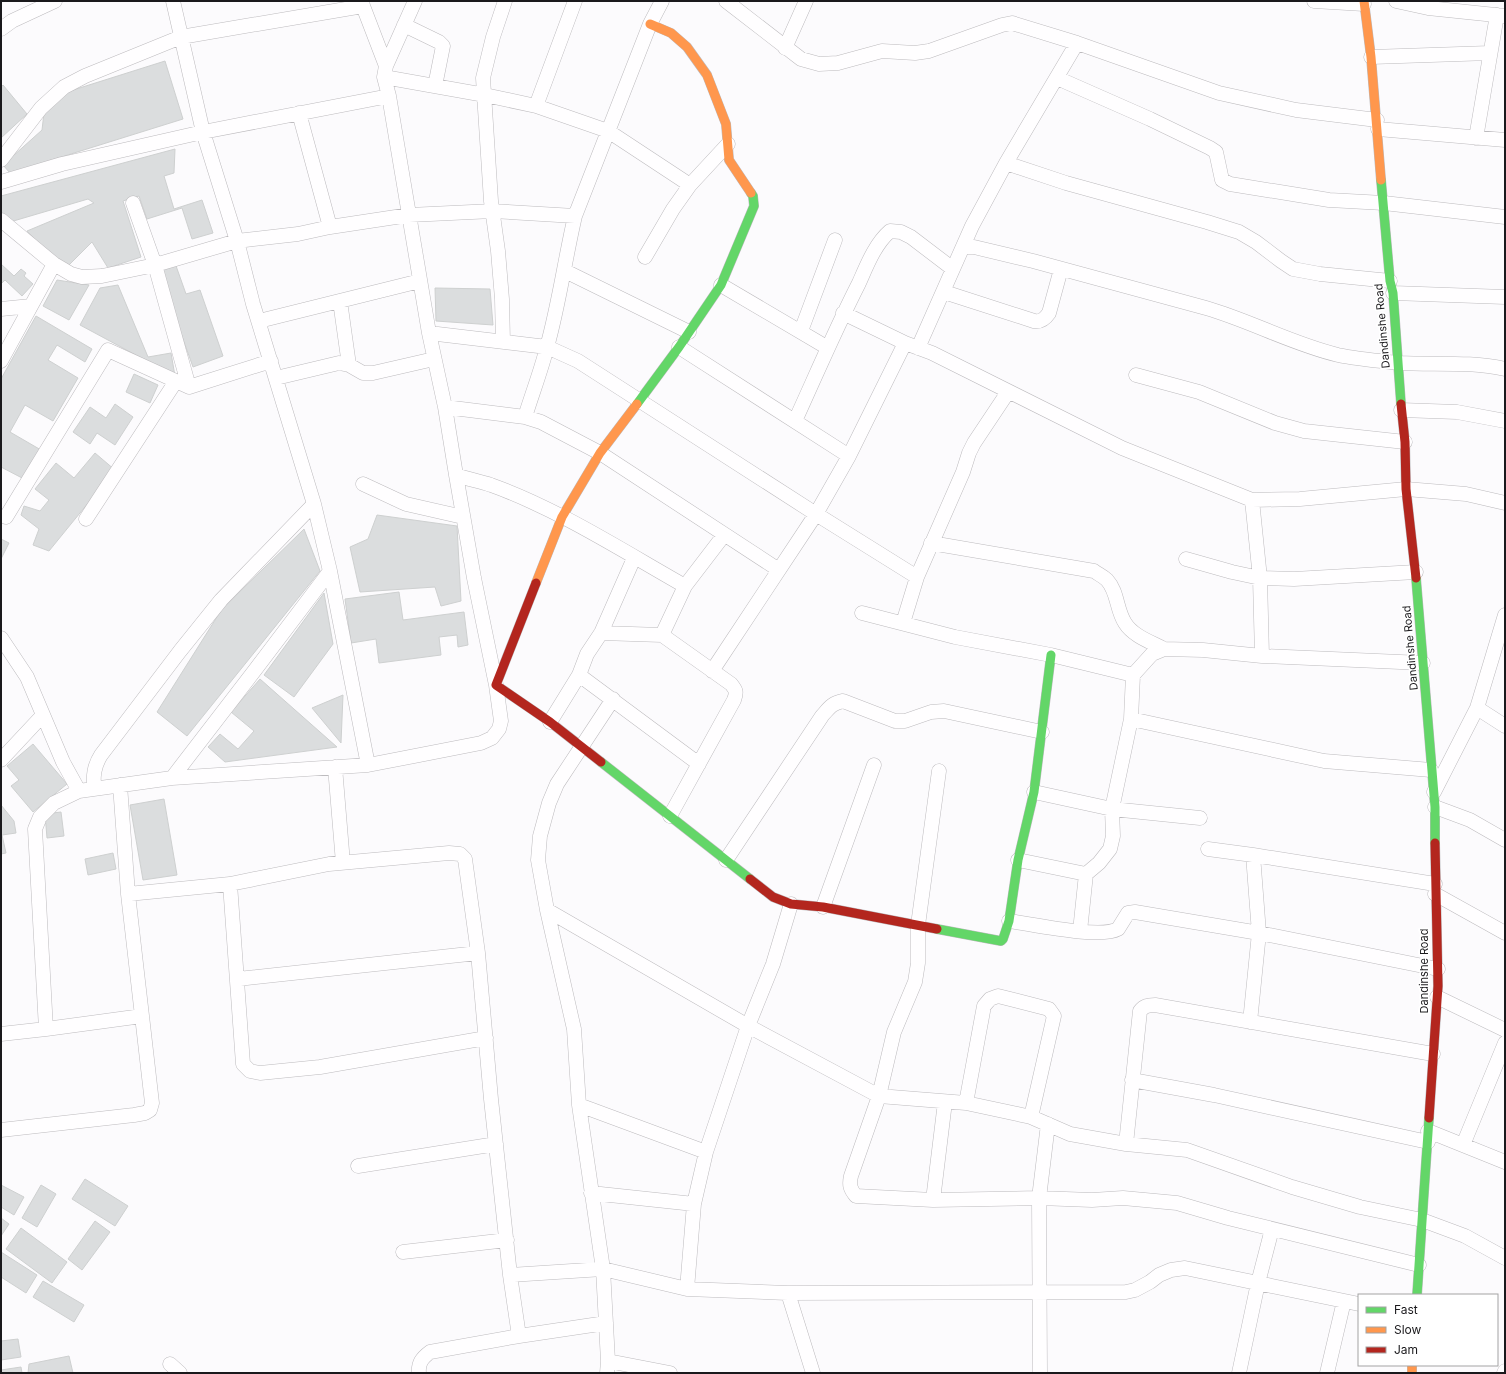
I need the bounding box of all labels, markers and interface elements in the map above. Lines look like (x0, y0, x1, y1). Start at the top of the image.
street label: Dandinshe Road (1371, 283, 1393, 369)
street label: Dandinshe Road (1399, 605, 1421, 691)
street label: Dandinshe Road (1417, 929, 1431, 1013)
legend (1358, 1294, 1498, 1366)
text: Fast (1394, 1302, 1418, 1317)
text: Slow (1394, 1322, 1422, 1337)
text: Jam (1394, 1342, 1418, 1357)

